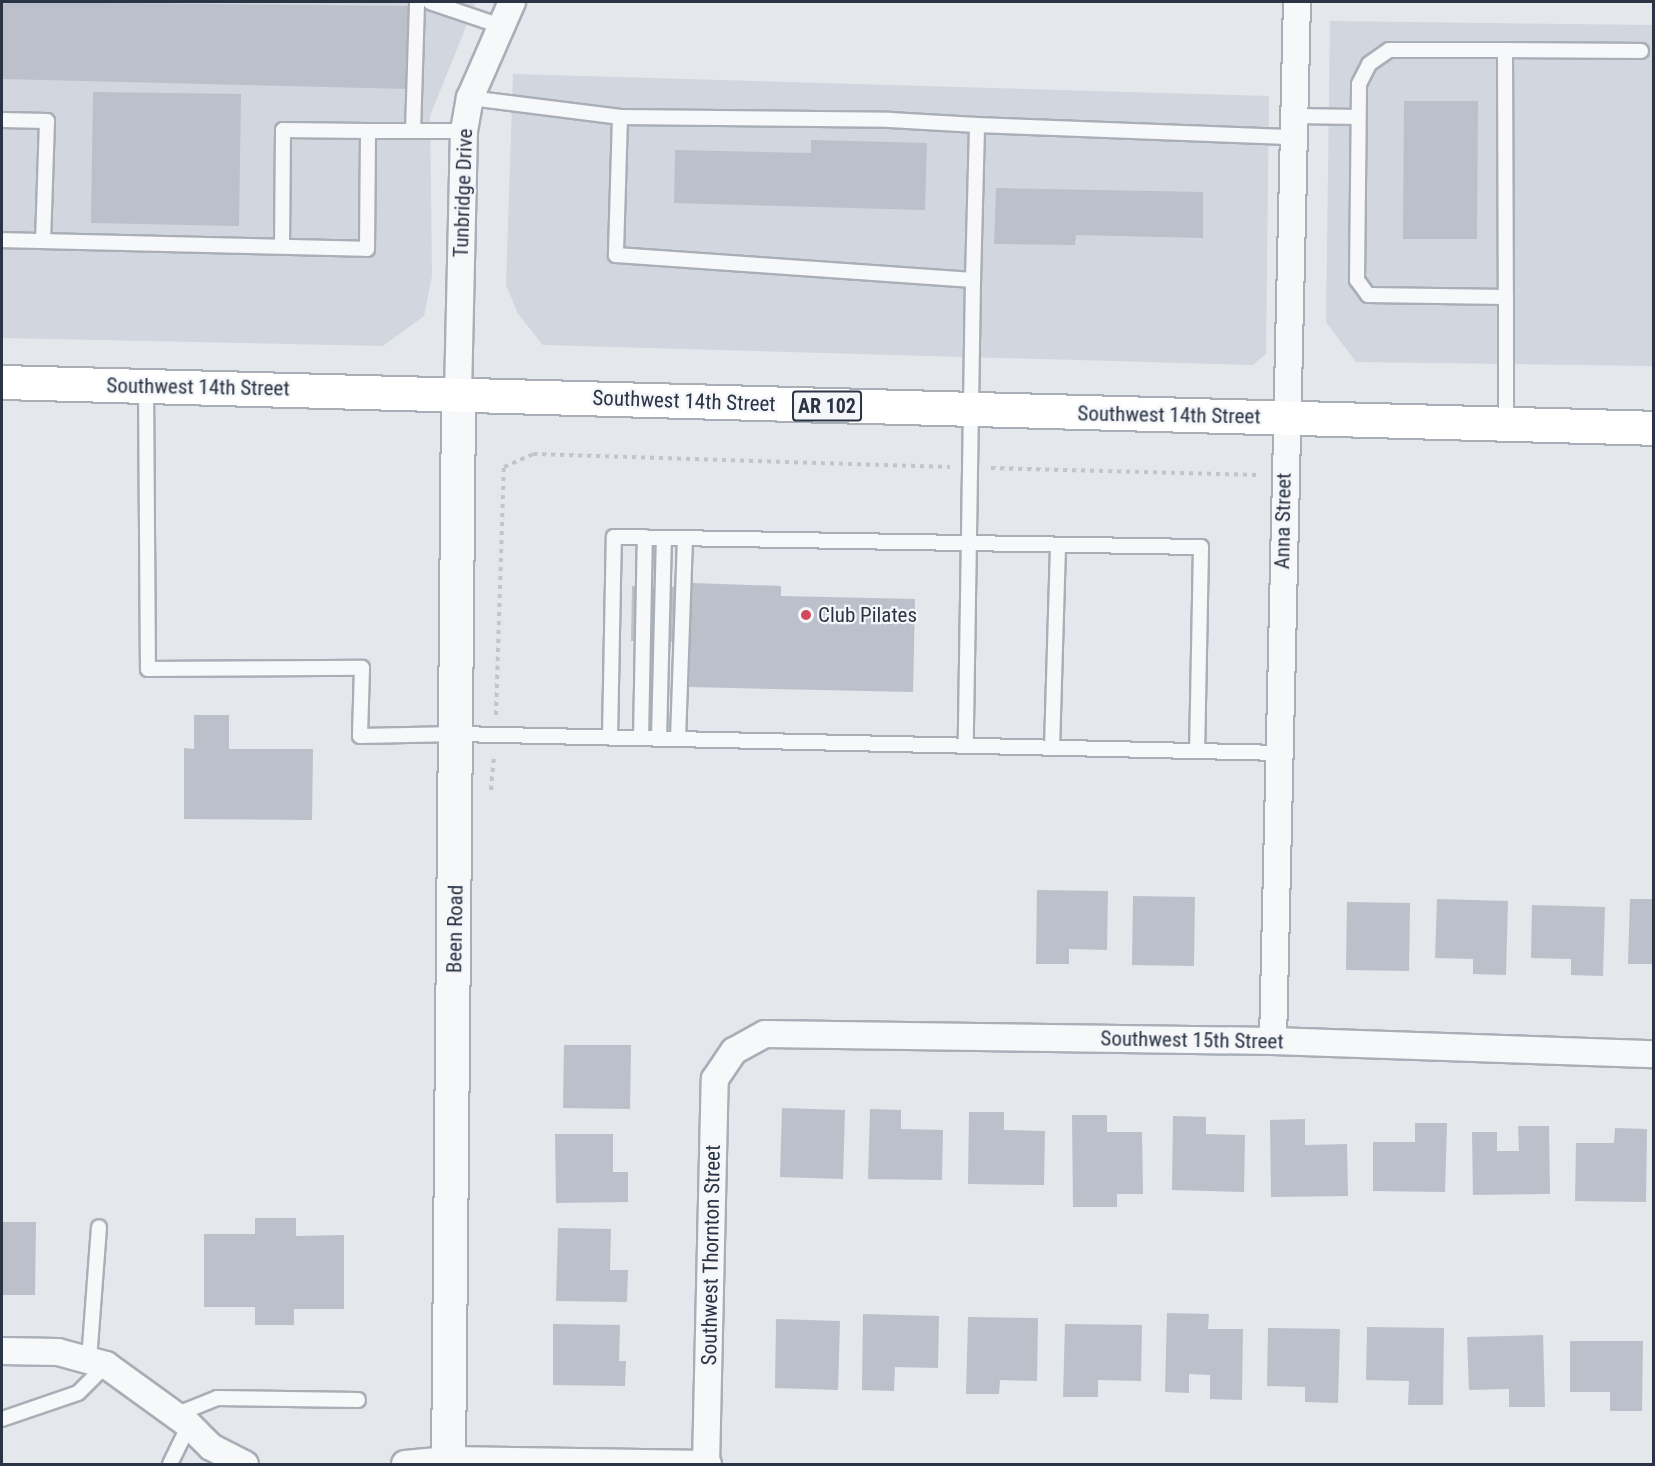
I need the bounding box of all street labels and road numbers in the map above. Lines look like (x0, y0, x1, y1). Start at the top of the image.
street label: Tunbridge Drive (448, 128, 478, 258)
street label: Southwest 14th Street (106, 373, 290, 401)
street label: Southwest 14th Street (592, 385, 776, 417)
road number: AR 102 (791, 389, 863, 423)
street label: Southwest 14th Street (1077, 401, 1261, 429)
street label: Anna Street (1270, 473, 1296, 569)
street label: Been Road (442, 885, 468, 973)
street label: Southwest 15th Street (1100, 1026, 1284, 1054)
street label: Southwest Thornton Street (696, 1144, 726, 1366)

